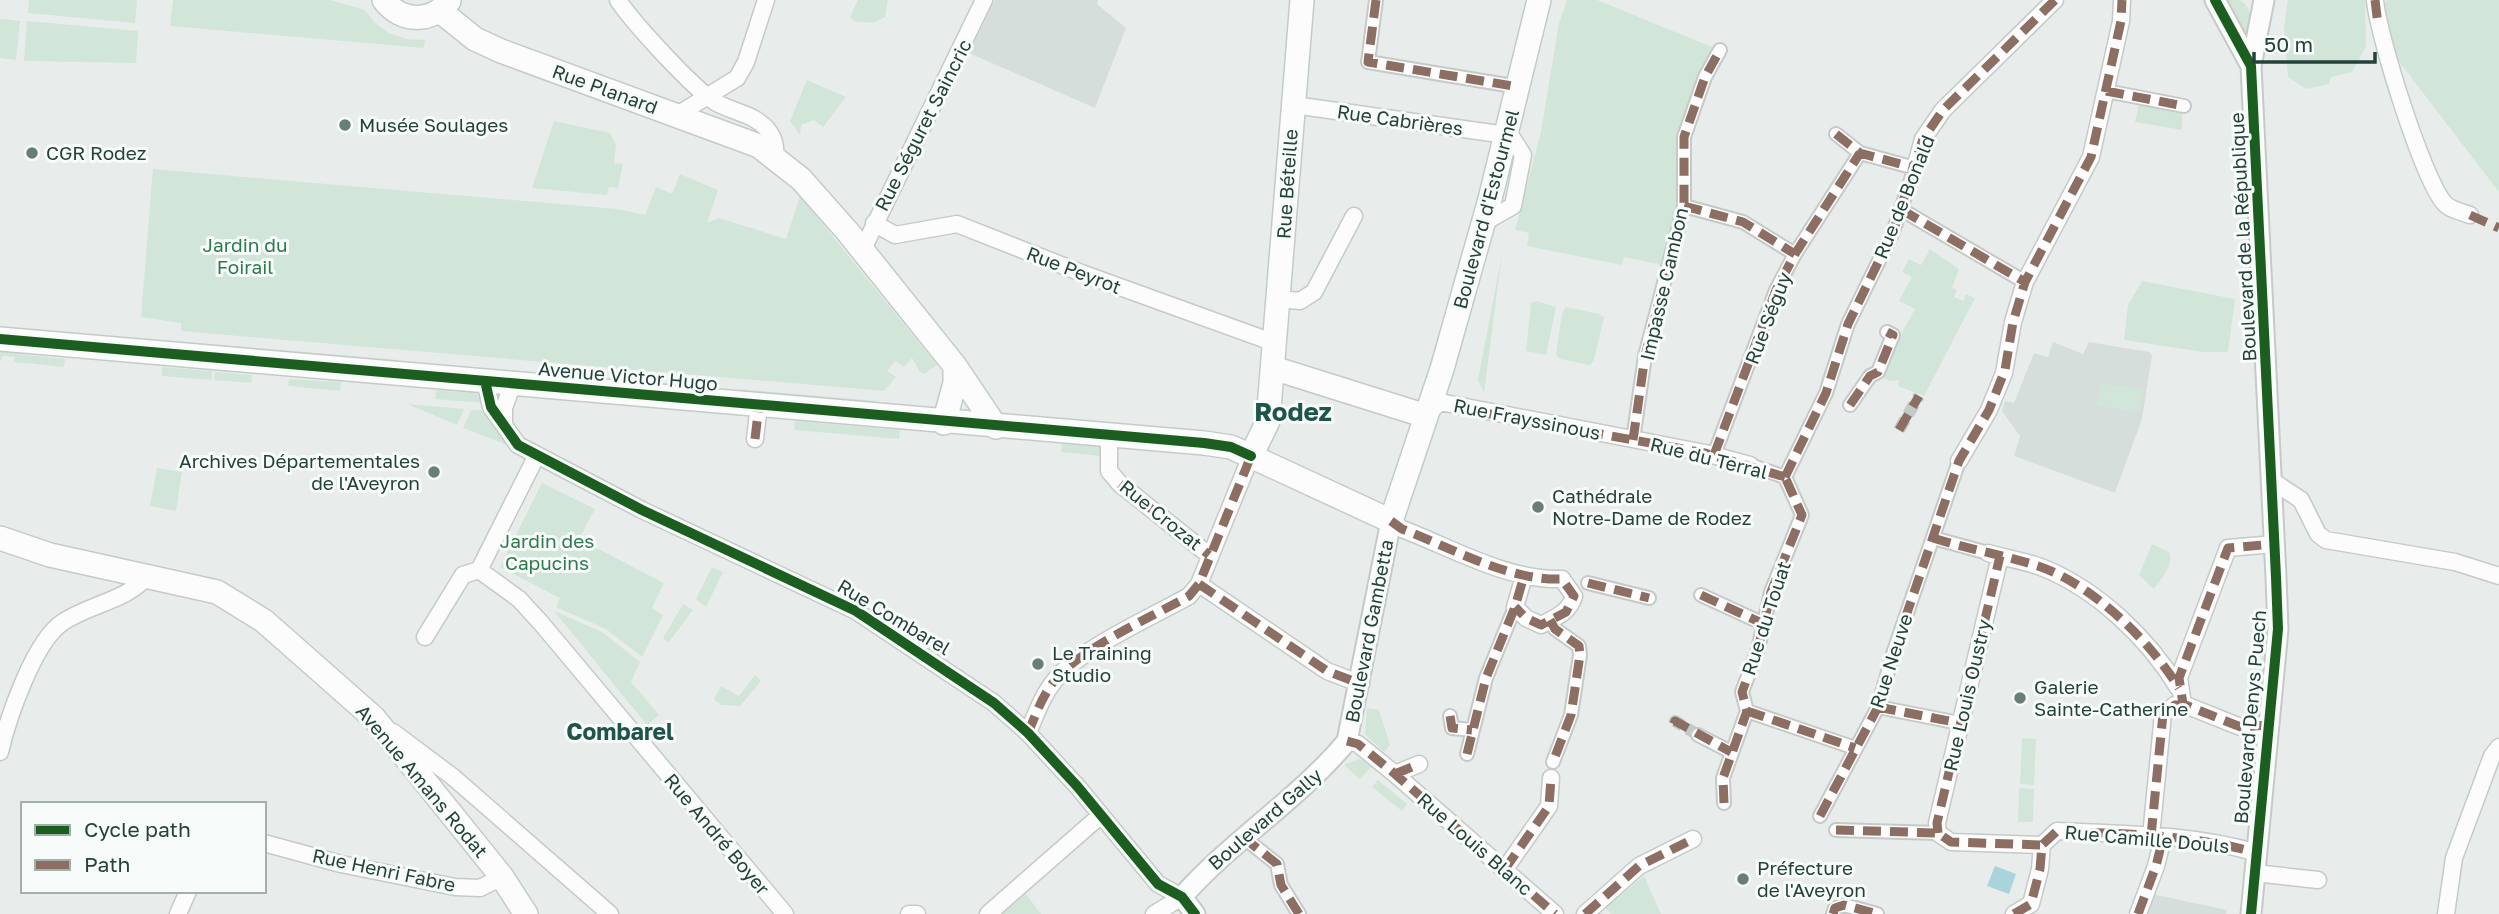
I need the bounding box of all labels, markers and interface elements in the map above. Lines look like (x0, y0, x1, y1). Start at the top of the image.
scale bar (2254, 21, 2375, 65)
text: 50 m (2264, 31, 2313, 57)
street label: Rue Séguret Saincric (869, 35, 976, 214)
street label: Rue Planard (549, 59, 661, 118)
street label: Rue Cabrières (1336, 99, 1465, 140)
street label: Boulevard d'Estourmel (1448, 106, 1523, 311)
street label: Boulevard de la République (2224, 112, 2261, 362)
place label: Musée Soulages (359, 113, 508, 136)
marker: Musée Soulages (337, 117, 353, 133)
street label: Rue Béteille (1271, 128, 1302, 240)
street label: Rue de Bonald (1868, 132, 1939, 262)
place label: CGR Rodez (46, 141, 147, 164)
marker: CGR Rodez (24, 145, 40, 161)
street label: Impasse Cambon (1635, 205, 1692, 363)
park label: Jardin du Foirail (203, 233, 287, 278)
street label: Rue Peyrot (1024, 241, 1125, 298)
street label: Rue Séguy (1739, 268, 1796, 367)
street label: Avenue Victor Hugo (537, 356, 719, 395)
street label: Rue Frayssinous (1452, 393, 1603, 444)
district label: Rodez (1254, 396, 1332, 427)
street label: Rue du Terral (1648, 432, 1770, 483)
place label: Archives Départementales de l'Aveyron (179, 449, 420, 494)
marker: Archives Départementales de l'Aveyron (426, 464, 442, 480)
street label: Rue Crozat (1116, 474, 1207, 555)
place label: Cathédrale Notre-Dame de Rodez (1552, 484, 1752, 529)
marker: Cathédrale Notre-Dame de Rodez (1530, 499, 1546, 515)
park label: Jardin des Capucins (500, 529, 594, 574)
street label: Boulevard Gambetta (1339, 537, 1398, 724)
street label: Rue du Touat (1736, 558, 1795, 678)
street label: Rue Combarel (834, 574, 955, 659)
street label: Boulevard Denys Puech (2229, 609, 2270, 825)
street label: Rue Neuve (1864, 611, 1917, 711)
street label: Rue Louis Oustry (1938, 616, 1995, 773)
place label: Le Training Studio (1052, 641, 1152, 686)
marker: Le Training Studio (1030, 656, 1046, 672)
place label: Galerie Sainte-Catherine (2034, 675, 2188, 720)
marker: Galerie Sainte-Catherine (2012, 690, 2028, 706)
street label: Avenue Amans Rodat (352, 700, 493, 862)
district label: Combarel (566, 717, 674, 745)
street label: Boulevard Gally (1203, 763, 1327, 874)
street label: Rue André Boyer (660, 768, 775, 899)
street label: Rue Louis Blanc (1413, 787, 1538, 900)
legend (21, 802, 266, 893)
text: Cycle path (84, 816, 191, 842)
street label: Rue Camille Douls (2064, 820, 2230, 857)
street label: Rue Henri Fabre (310, 843, 458, 896)
text: Path (84, 851, 131, 877)
place label: Préfecture de l'Aveyron (1757, 856, 1866, 901)
marker: Préfecture de l'Aveyron (1735, 871, 1751, 887)

